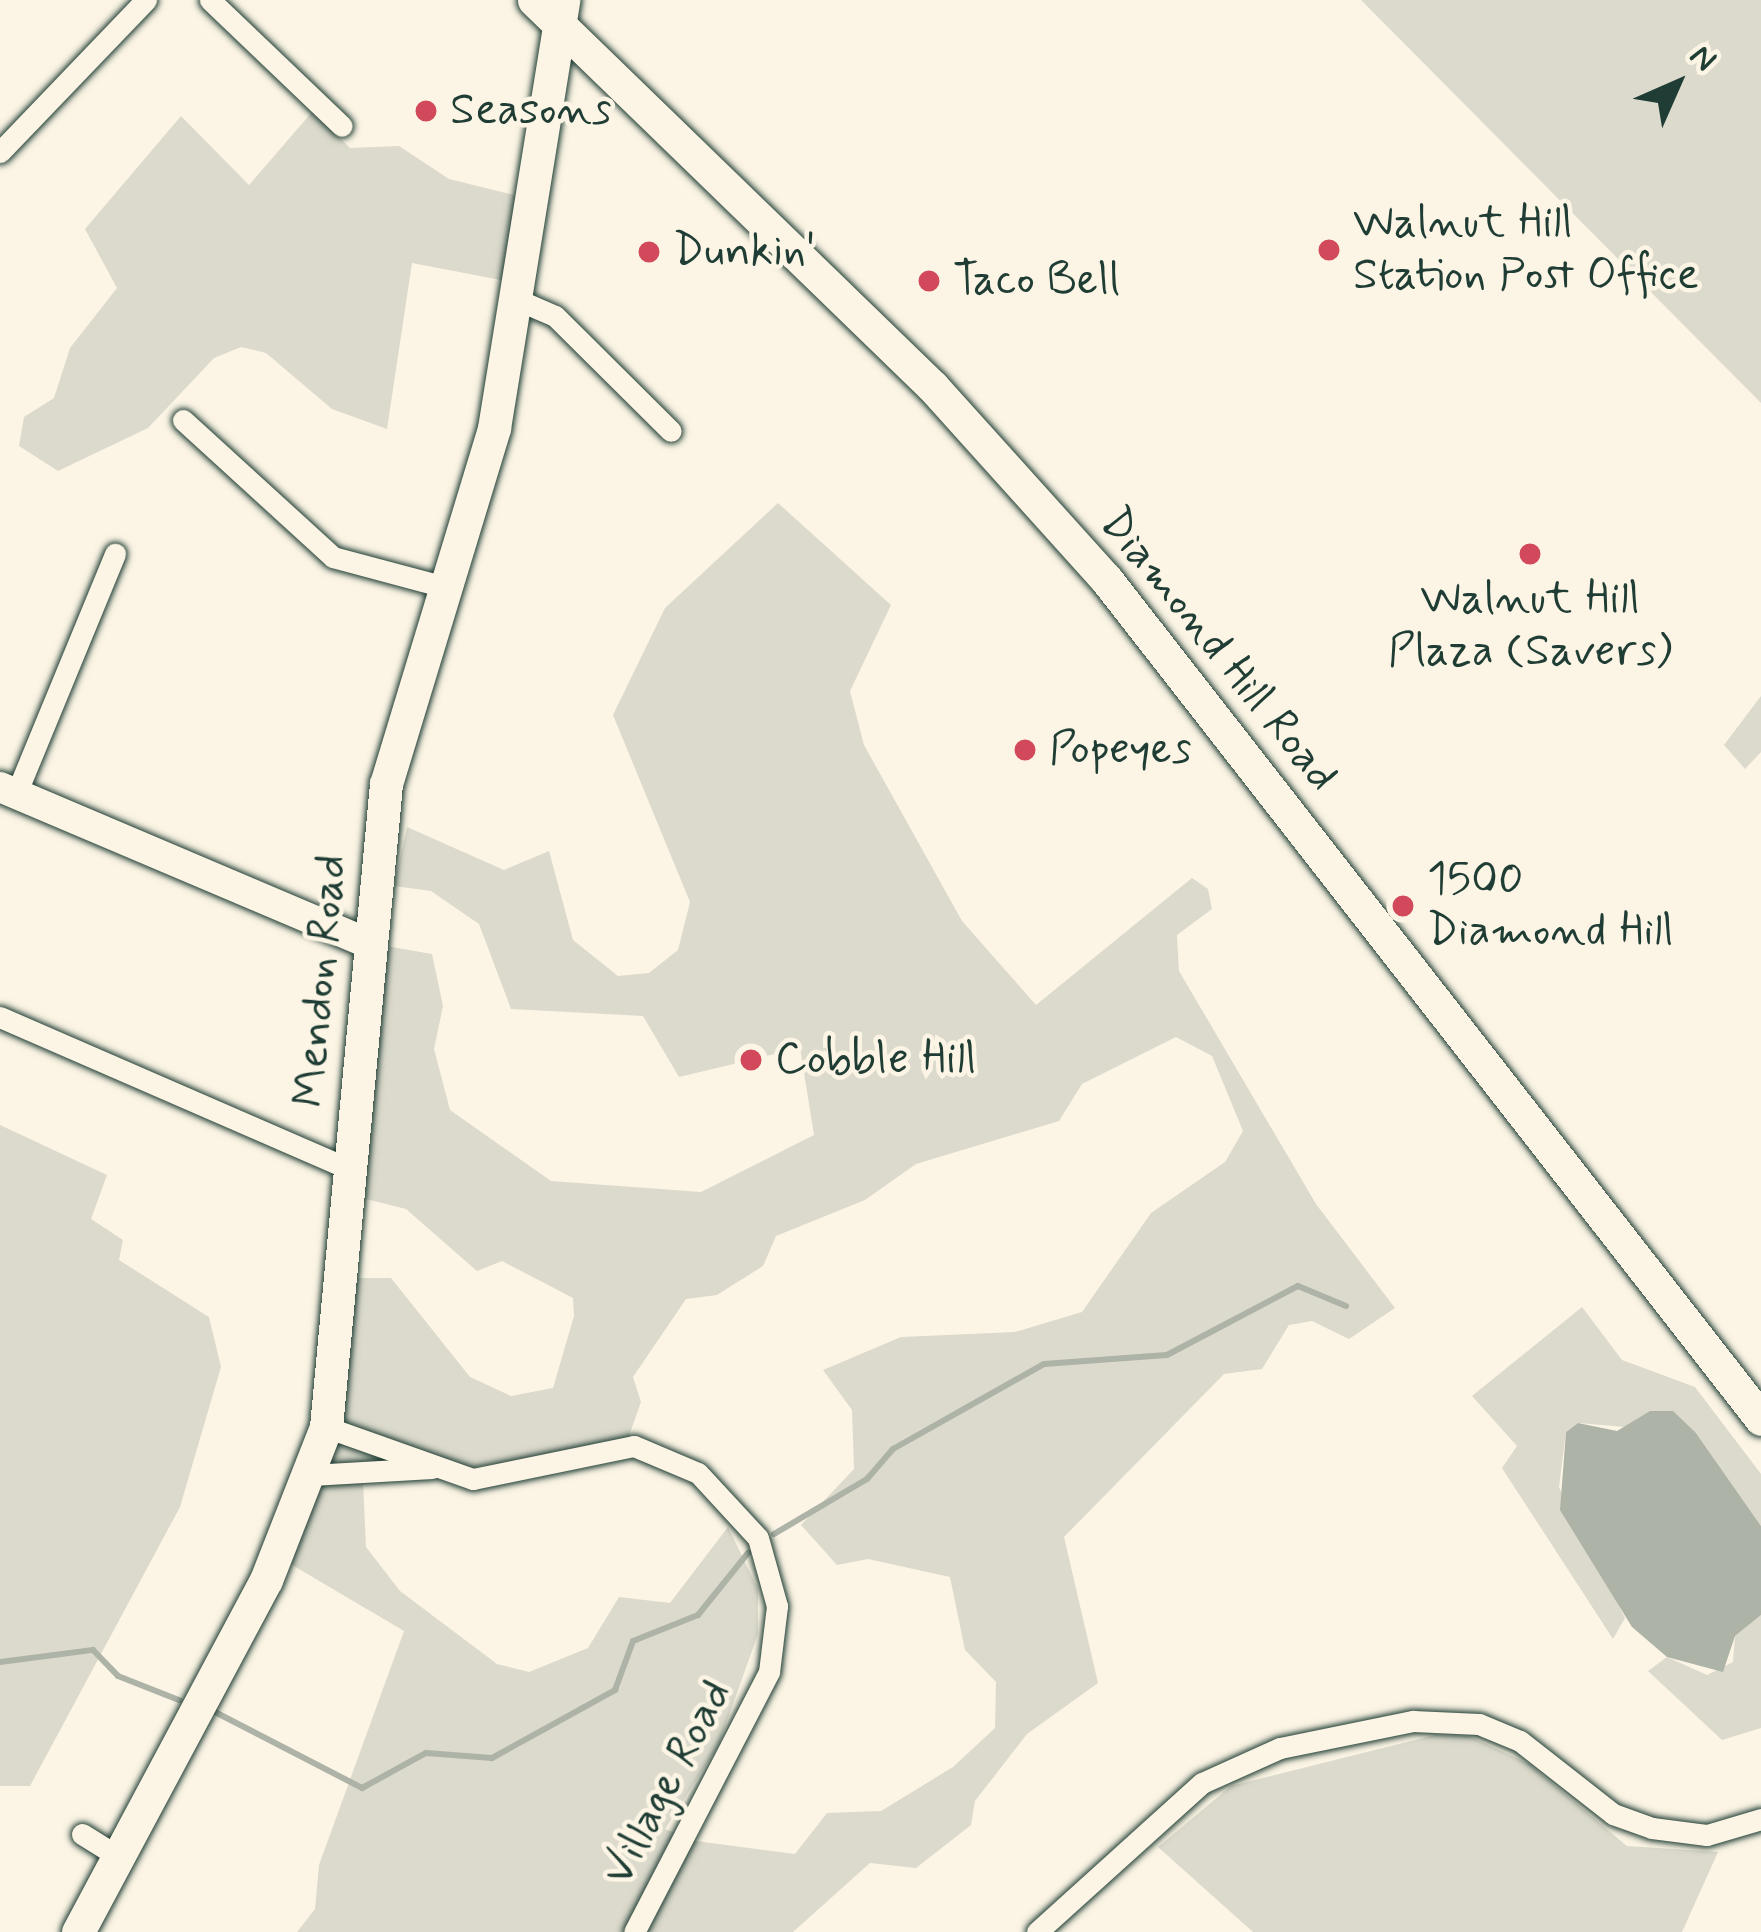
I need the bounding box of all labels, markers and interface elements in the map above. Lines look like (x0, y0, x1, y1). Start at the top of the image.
north arrow (1617, 24, 1737, 144)
text: N (1679, 35, 1726, 82)
place label: Seasons (450, 84, 612, 138)
marker: Seasons (413, 98, 439, 124)
place label: Walnut Hill Station Post Office (1353, 197, 1695, 303)
place label: Dunkin' (673, 225, 816, 279)
marker: Walnut Hill Station Post Office (1316, 237, 1342, 263)
marker: Dunkin' (636, 239, 662, 265)
place label: Taco Bell (953, 254, 1118, 308)
marker: Taco Bell (916, 268, 942, 294)
street label: Diamond Hill Road (1086, 496, 1350, 804)
marker: Walnut Hill Plaza (Savers) (1517, 541, 1543, 567)
place label: Walnut Hill Plaza (Savers) (1388, 573, 1672, 679)
place label: Popeyes (1049, 723, 1191, 777)
marker: Popeyes (1012, 737, 1038, 763)
street label: Mendon Road (283, 852, 359, 1110)
place label: 1500 Diamond Hill (1427, 853, 1678, 959)
marker: 1500 Diamond Hill (1390, 893, 1416, 919)
place label: Cobble Hill (775, 1033, 980, 1087)
marker: Cobble Hill (738, 1047, 764, 1073)
street label: Village Road (592, 1671, 744, 1895)

